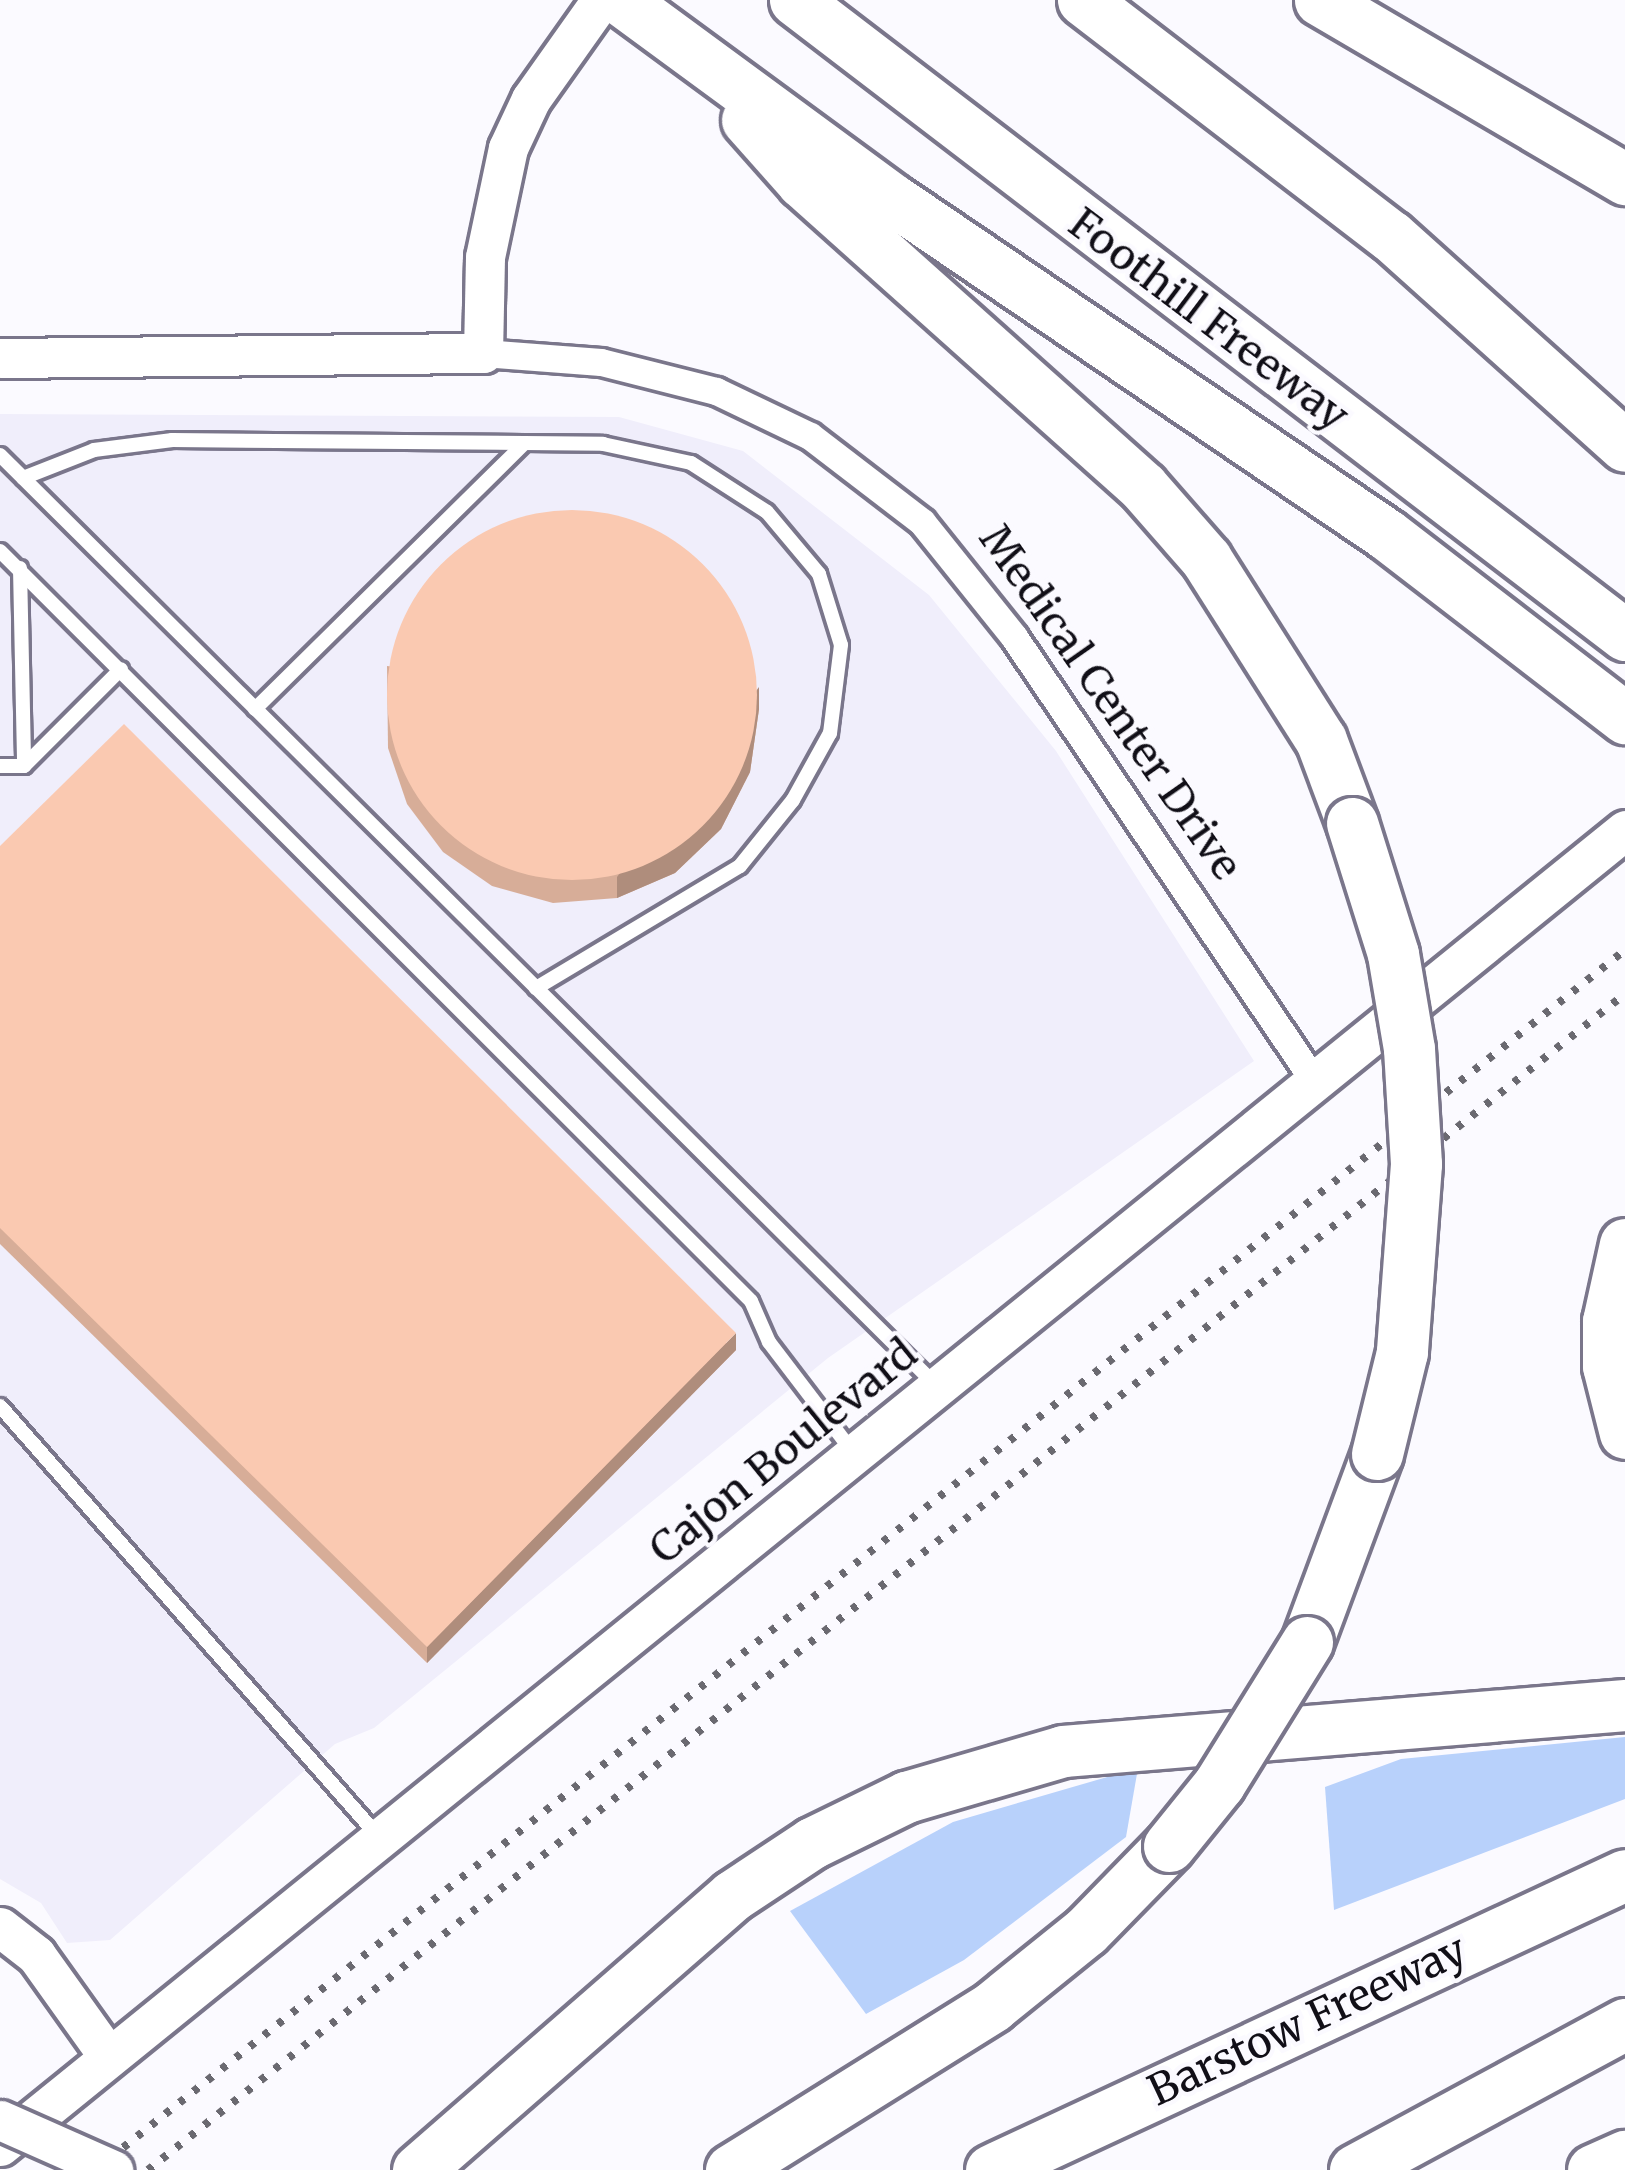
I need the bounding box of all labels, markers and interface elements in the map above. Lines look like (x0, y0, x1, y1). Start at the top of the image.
street label: Foothill Freeway (1059, 198, 1359, 440)
street label: Medical Center Drive (970, 515, 1252, 889)
street label: Cajon Boulevard (639, 1328, 927, 1574)
street label: Barstow Freeway (1140, 1924, 1474, 2116)

